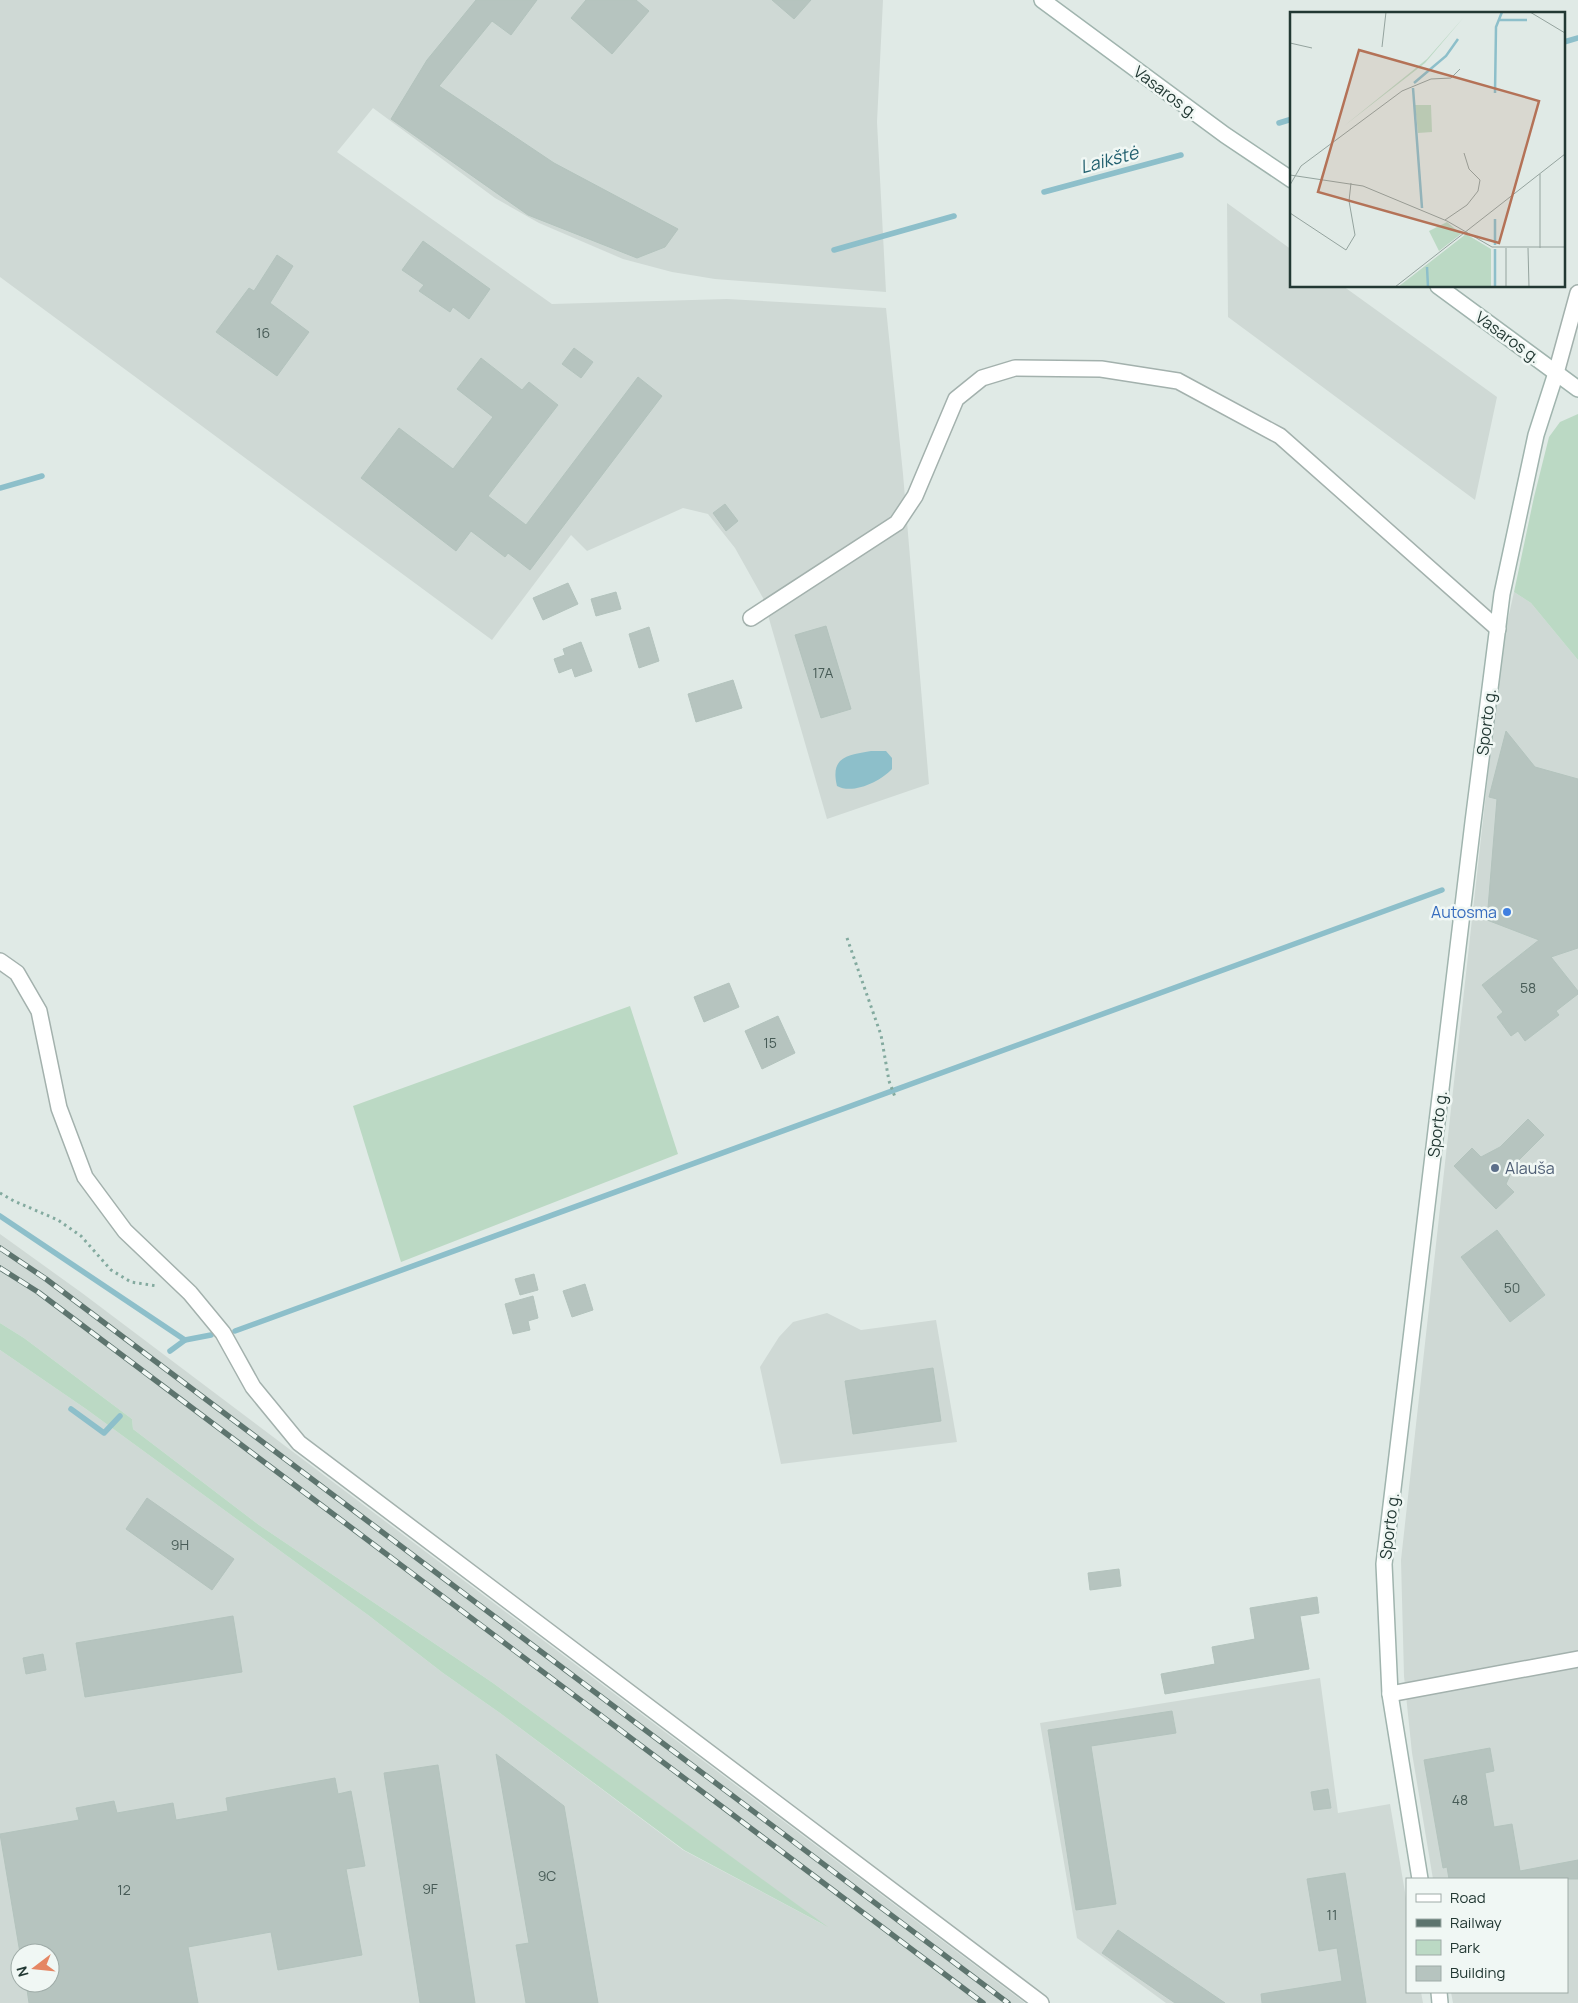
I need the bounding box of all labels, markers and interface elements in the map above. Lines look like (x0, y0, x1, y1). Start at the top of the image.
inset map (1290, 12, 1566, 288)
street label: Vasaros g. (1129, 61, 1203, 123)
water label: Laikštė (1077, 139, 1142, 178)
street label: Vasaros g. (1471, 306, 1545, 368)
house number: 16 (256, 323, 270, 342)
house number: 17A (813, 663, 834, 682)
street label: Sporto g. (1471, 687, 1501, 757)
place label: Autosma (1431, 901, 1497, 923)
marker: Autosma (1501, 906, 1513, 918)
house number: 58 (1520, 978, 1536, 997)
house number: 15 (763, 1033, 777, 1052)
street label: Sporto g. (1422, 1089, 1452, 1159)
place label: Alauša (1505, 1157, 1555, 1179)
marker: Alauša (1489, 1162, 1501, 1174)
house number: 50 (1504, 1278, 1520, 1297)
street label: Sporto g. (1374, 1491, 1404, 1561)
house number: 9H (171, 1535, 189, 1554)
house number: 48 (1452, 1790, 1468, 1809)
house number: 9C (538, 1866, 556, 1885)
legend (1406, 1878, 1568, 1993)
house number: 9F (422, 1879, 438, 1898)
house number: 12 (117, 1880, 131, 1899)
text: Road (1450, 1887, 1486, 1908)
house number: 11 (1327, 1905, 1337, 1924)
text: Railway (1450, 1912, 1502, 1933)
text: Park (1450, 1937, 1480, 1958)
north arrow (10, 1943, 60, 1993)
text: Building (1450, 1962, 1505, 1983)
text: N (12, 1964, 33, 1979)

